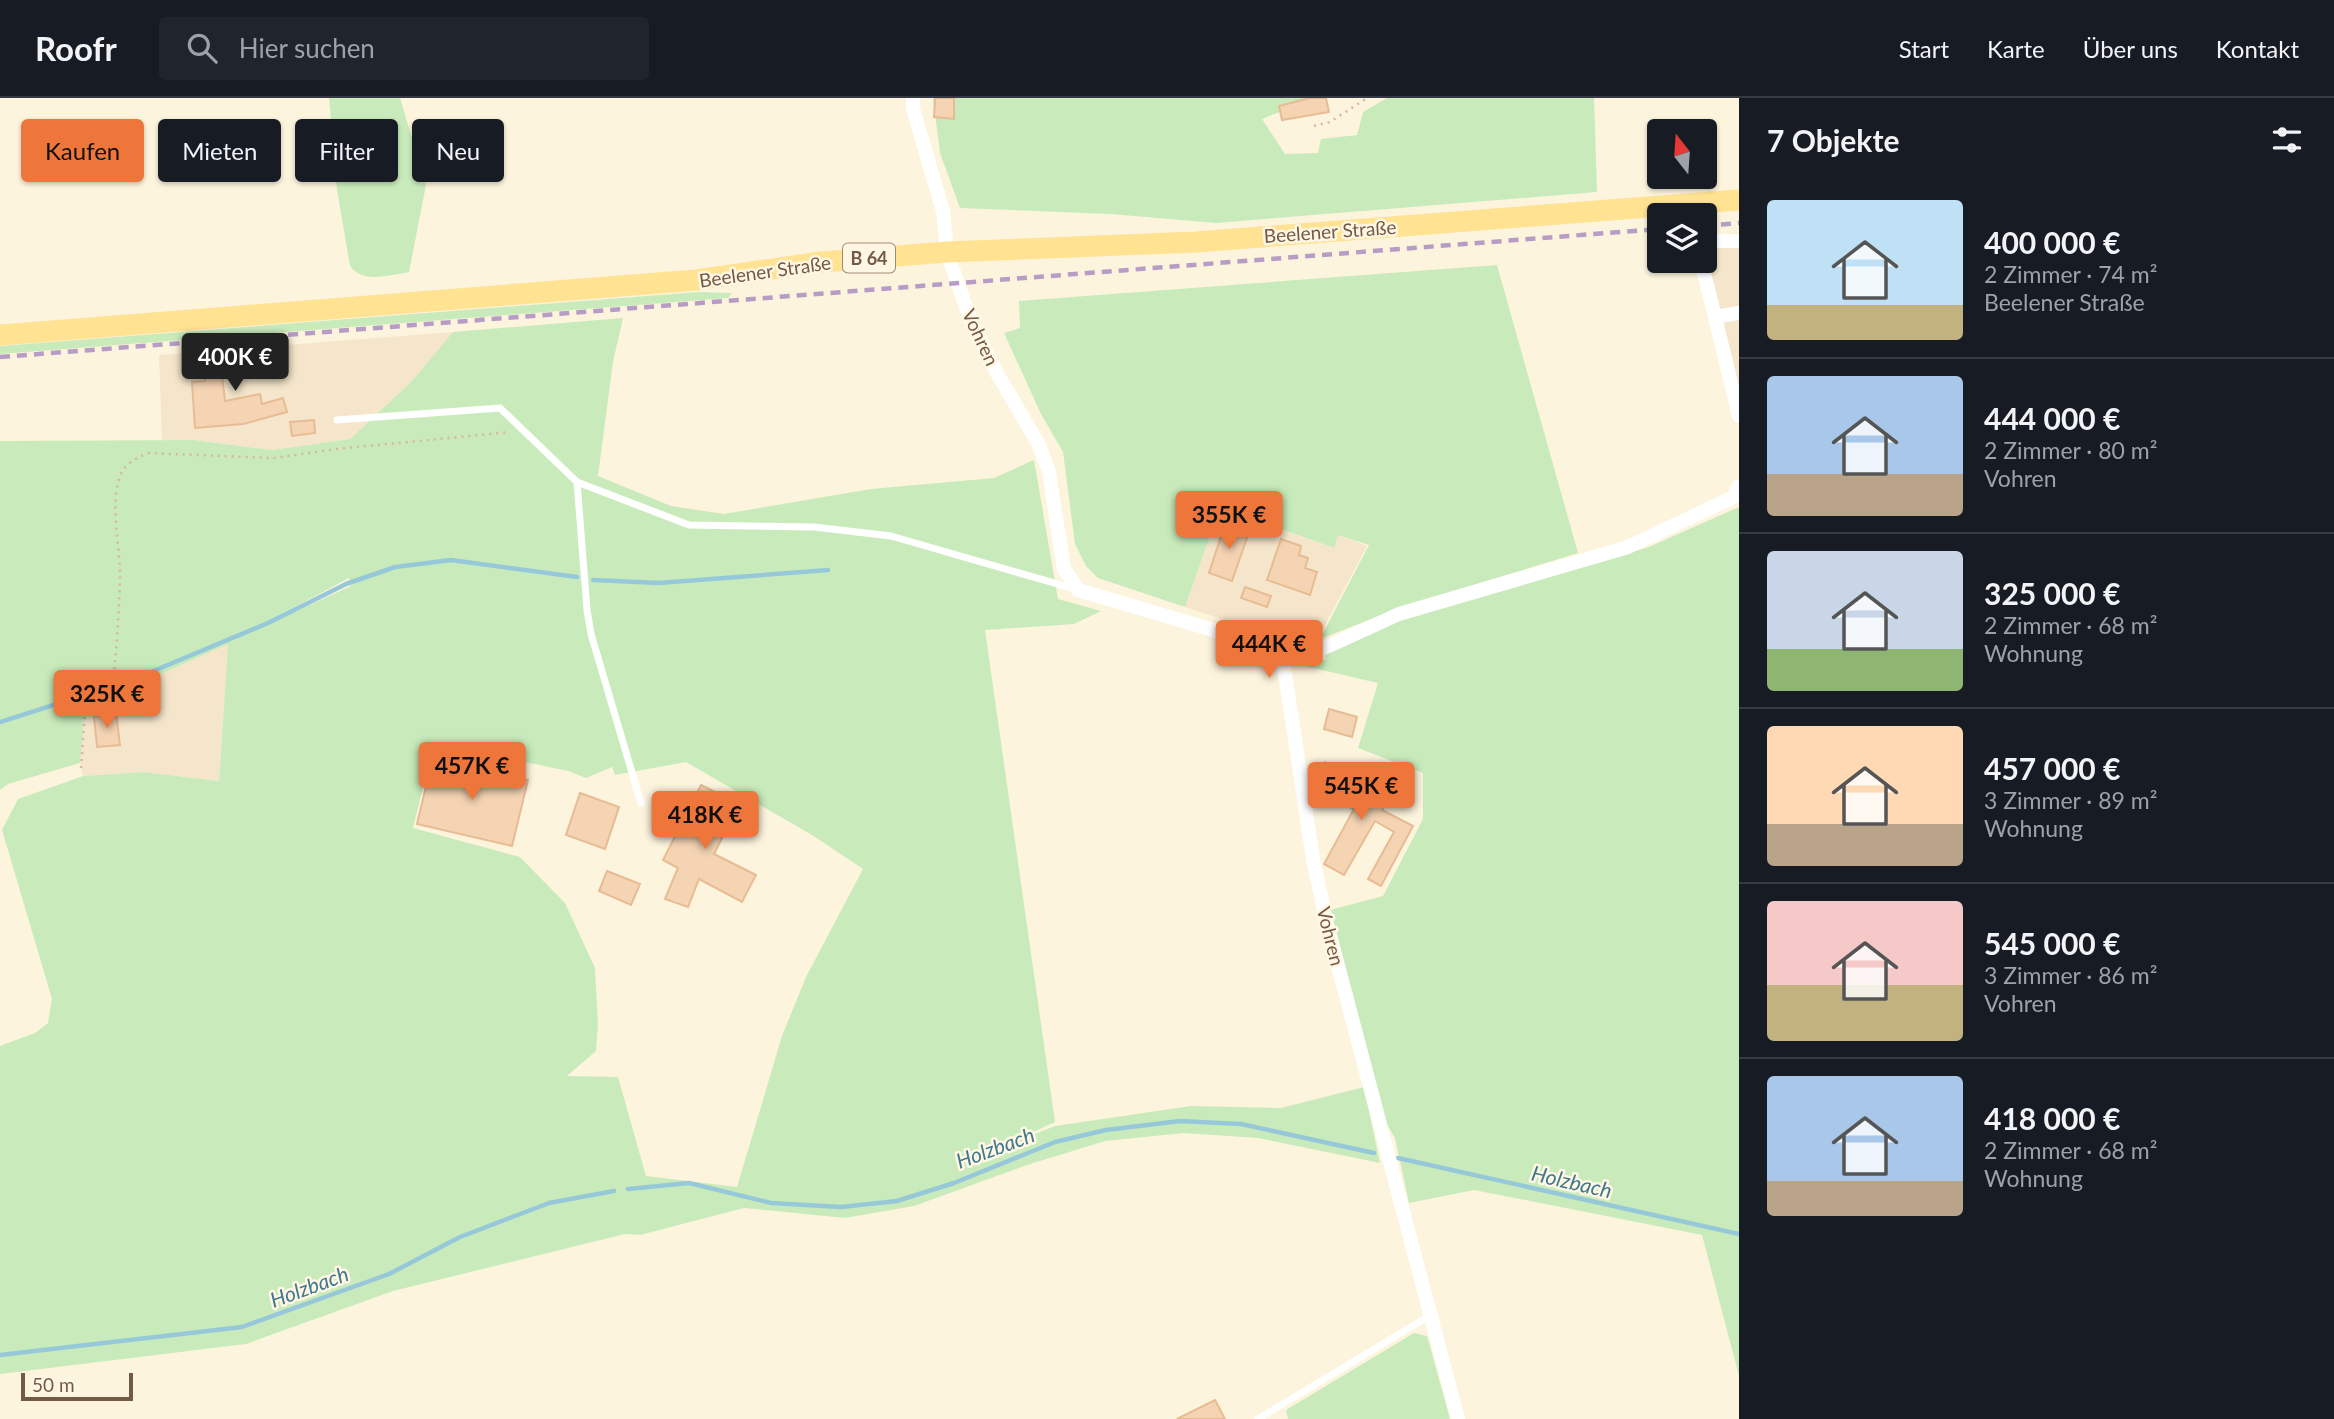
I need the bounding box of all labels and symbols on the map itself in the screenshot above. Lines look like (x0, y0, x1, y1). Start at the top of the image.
north arrow (1647, 119, 1717, 189)
street label: Beelener Straße (1263, 215, 1397, 247)
road number: B 64 (843, 244, 895, 272)
street label: Beelener Straße (698, 250, 832, 292)
street label: Vohren (958, 305, 1004, 369)
pin: 400K € (178, 334, 292, 393)
pin: 355K € (1172, 491, 1286, 551)
pin: 444K € (1212, 620, 1326, 680)
pin: 325K € (50, 670, 164, 730)
pin: 457K € (415, 742, 529, 802)
pin: 545K € (1304, 762, 1418, 822)
pin: 418K € (648, 792, 762, 851)
street label: Vohren (1313, 904, 1349, 968)
water label: Holzbach (952, 1121, 1038, 1173)
water label: Holzbach (1529, 1160, 1615, 1202)
water label: Holzbach (266, 1260, 352, 1312)
scale bar (21, 1370, 133, 1402)

